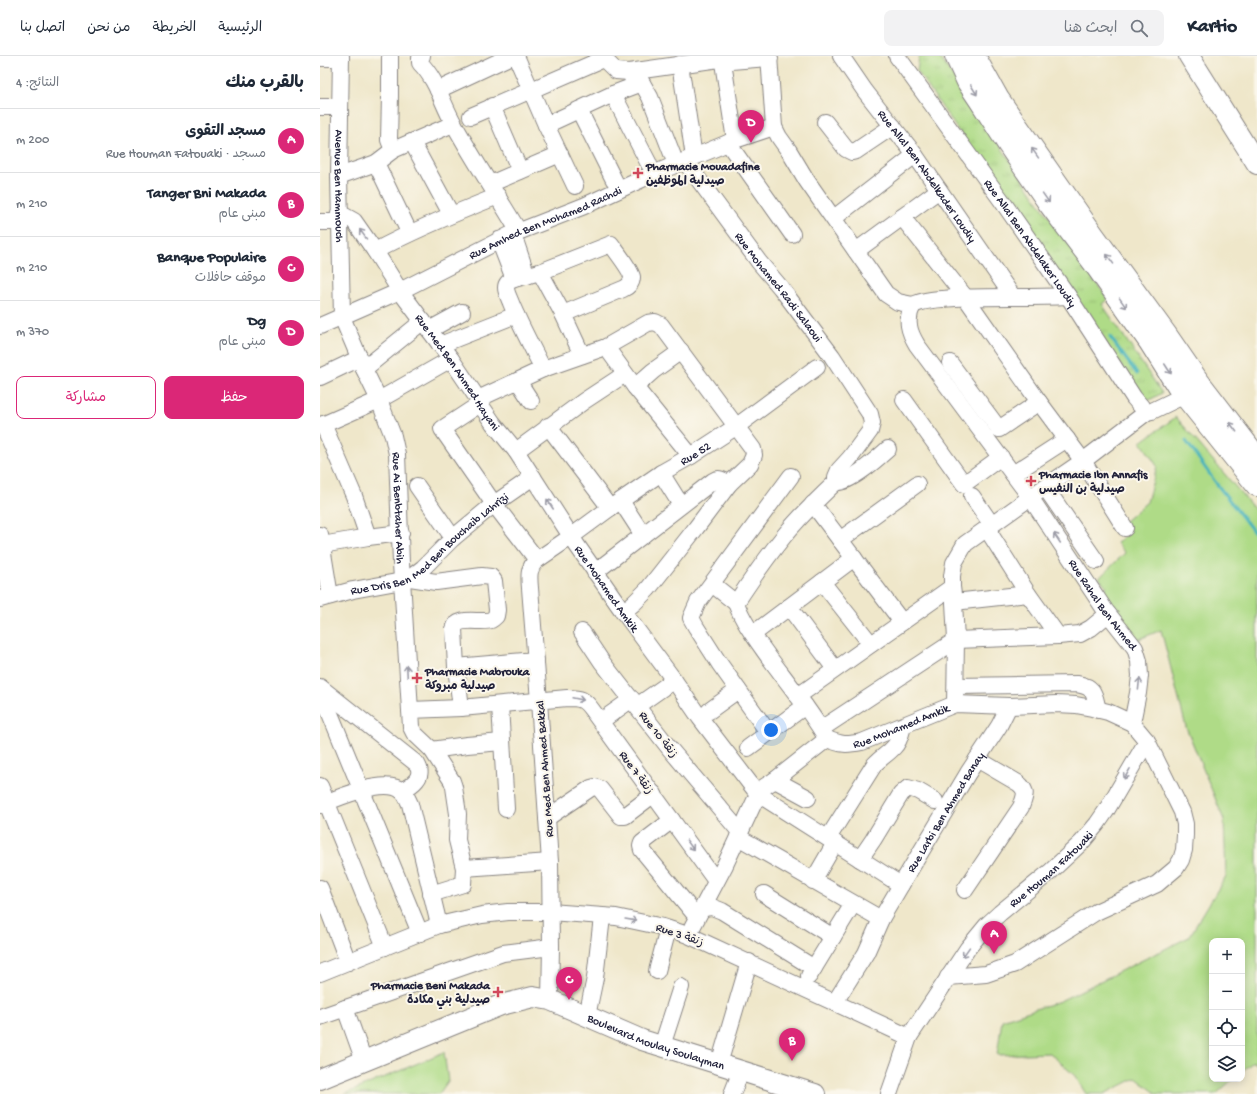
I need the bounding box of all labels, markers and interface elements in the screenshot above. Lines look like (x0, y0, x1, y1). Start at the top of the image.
search box (884, 10, 1164, 46)
text: Kartio (1188, 16, 1237, 39)
icon: search (1128, 17, 1150, 39)
text: اتصل بنا (20, 20, 65, 37)
text: من نحن (87, 20, 131, 37)
text: الخريطة (153, 20, 196, 37)
text: الرئيسية (218, 20, 262, 37)
text: ابحث هنا (1064, 20, 1118, 38)
text: بالقرب منك (225, 74, 304, 94)
text: النتائج: 4 (16, 76, 59, 91)
one-way arrow (970, 84, 978, 96)
street label: Rue Allal Ben Abdelkader Loudiy (874, 108, 978, 246)
pin: D (738, 110, 764, 143)
text: مسجد التقوى (185, 123, 266, 141)
street label: Avenue Ben Hammouch (330, 129, 345, 243)
text: 200 m (16, 133, 49, 148)
text: A (287, 133, 295, 148)
text: مسجد · Rue Houman Fatouaki (106, 147, 266, 162)
one-way arrow (1031, 147, 1039, 158)
place label: Pharmacie Mouadafine صيدلية الموظفين (645, 161, 760, 189)
marker: Pharmacie Mouadafine صيدلية الموظفين (633, 168, 643, 178)
street label: Rue Allal Ben Abdelaker Loudiy (980, 177, 1079, 311)
street label: Rue Amhed Ben Mohamed Rachdi (467, 184, 625, 264)
text: Tanger Bni Makada (147, 185, 266, 203)
one-way arrow (1042, 193, 1050, 204)
text: 210 m (16, 197, 47, 212)
text: B (288, 197, 294, 212)
text: مبنى عام (218, 207, 266, 222)
one-way arrow (359, 229, 368, 240)
street label: Rue Mohamed Radi Salaoui (731, 230, 824, 346)
text: Banque Populaire (157, 249, 266, 267)
one-way arrow (1106, 253, 1115, 264)
text: 210 m (16, 261, 47, 276)
text: C (287, 261, 295, 276)
text: موقف حافلات (195, 271, 266, 286)
one-way arrow (1119, 298, 1127, 309)
street label: Rue Med Ben Ahmed Hayani (411, 312, 502, 435)
text: Dg (248, 313, 266, 331)
text: 370 m (16, 325, 49, 340)
text: D (287, 325, 295, 340)
text: مبنى عام (218, 335, 266, 350)
one-way arrow (1164, 363, 1172, 375)
button: مشاركة (16, 376, 156, 419)
button: حفظ (164, 376, 304, 419)
one-way arrow (1229, 421, 1238, 432)
street label: Rue 52 (678, 440, 714, 470)
street label: Rue Ai Benbtaher Abih (388, 452, 406, 565)
place label: Pharmacie Ibn Annafis صيدلية بن النفيس (1038, 469, 1148, 497)
marker: Pharmacie Ibn Annafis صيدلية بن النفيس (1026, 476, 1036, 486)
street label: Rue Dris Ben Med Ben Bouchaib Lahrizi (350, 491, 512, 599)
one-way arrow (546, 498, 554, 510)
one-way arrow (1053, 533, 1061, 544)
street label: Rue Mohamed Amkik (570, 544, 642, 636)
street label: Rue Rahal Ben Ahmed (1064, 557, 1140, 655)
one-way arrow (404, 665, 411, 678)
place label: Pharmacie Mabrouka صيدلية مبروكة (424, 666, 531, 694)
marker: Pharmacie Mabrouka صيدلية مبروكة (412, 673, 422, 683)
one-way arrow (1135, 678, 1143, 691)
one-way arrow (571, 696, 584, 704)
street label: Rue Med Ben Ahmed Bakkal (534, 700, 558, 838)
street label: Rue Mohamed Amkik (852, 701, 953, 752)
street label: Rue 10 زنقة (635, 709, 680, 761)
your location (761, 720, 781, 740)
street label: Rue 7 زنقة (615, 749, 656, 797)
street label: Rue Larbi Ben Ahmed Banay (905, 750, 989, 876)
one-way arrow (1123, 768, 1131, 780)
street label: Rue Houman Fatouaki (1007, 829, 1097, 911)
one-way arrow (686, 839, 695, 850)
one-way arrow (624, 916, 637, 924)
street label: Rue 3 زنقة (654, 921, 705, 951)
pin: A (981, 921, 1007, 954)
map controls (1209, 938, 1245, 1082)
button: + (1209, 938, 1245, 974)
one-way arrow (962, 946, 970, 957)
pin: C (556, 967, 582, 1000)
button: − (1209, 974, 1245, 1010)
place label: Pharmacie Beni Makada صيدلية بني مكادة (370, 980, 491, 1010)
marker: Pharmacie Beni Makada صيدلية بني مكادة (493, 987, 503, 997)
button: locate (1209, 1010, 1245, 1046)
street label: Boulevard Moulay Soulayman (584, 1012, 726, 1074)
pin: B (779, 1028, 805, 1061)
button: layers (1209, 1046, 1245, 1082)

